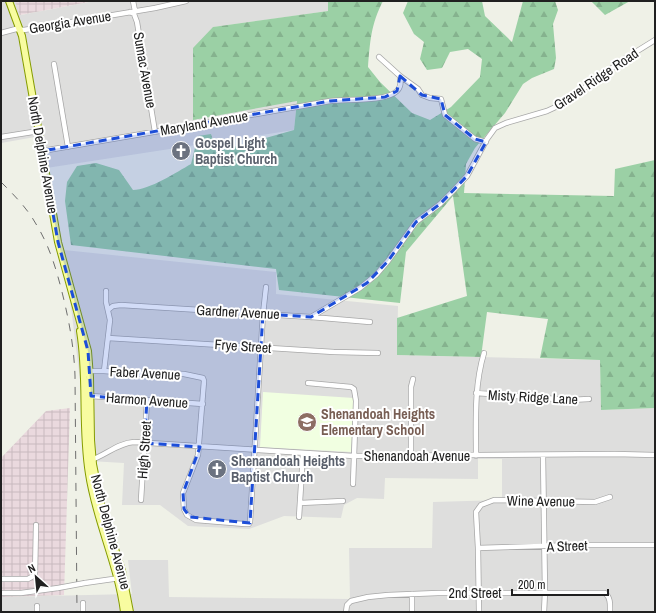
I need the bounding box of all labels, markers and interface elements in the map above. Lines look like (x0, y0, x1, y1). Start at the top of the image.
street label: Georgia Avenue (28, 7, 112, 37)
street label: Sumac Avenue (129, 31, 161, 109)
street label: Gravel Ridge Road (550, 44, 642, 114)
street label: North Delphine Avenue (24, 95, 62, 215)
street label: Maryland Avenue (159, 106, 249, 140)
place label: Gospel Light Baptist Church (195, 134, 277, 168)
church icon: Gospel Light Baptist Church (170, 140, 192, 162)
street label: Gardner Avenue (196, 301, 280, 323)
street label: Frye Street (214, 335, 272, 357)
street label: Faber Avenue (109, 362, 181, 384)
street label: Misty Ridge Lane (488, 386, 578, 408)
street label: Harmon Avenue (105, 388, 189, 412)
place label: Shenandoah Heights Elementary School (321, 405, 435, 439)
school or university icon: Shenandoah Heights Elementary School (296, 411, 318, 433)
street label: High Street (133, 420, 155, 480)
street label: Shenandoah Avenue (364, 447, 470, 465)
place label: Shenandoah Heights Baptist Church (231, 452, 345, 486)
church icon: Shenandoah Heights Baptist Church (206, 458, 228, 480)
street label: North Delphine Avenue (87, 472, 135, 592)
street label: Wine Avenue (507, 491, 575, 511)
street label: A Street (545, 536, 588, 556)
north arrow (16, 557, 56, 597)
text: N (25, 560, 38, 576)
scale bar (512, 571, 608, 597)
text: 200 m (518, 577, 545, 593)
street label: 2nd Street (449, 584, 501, 602)

